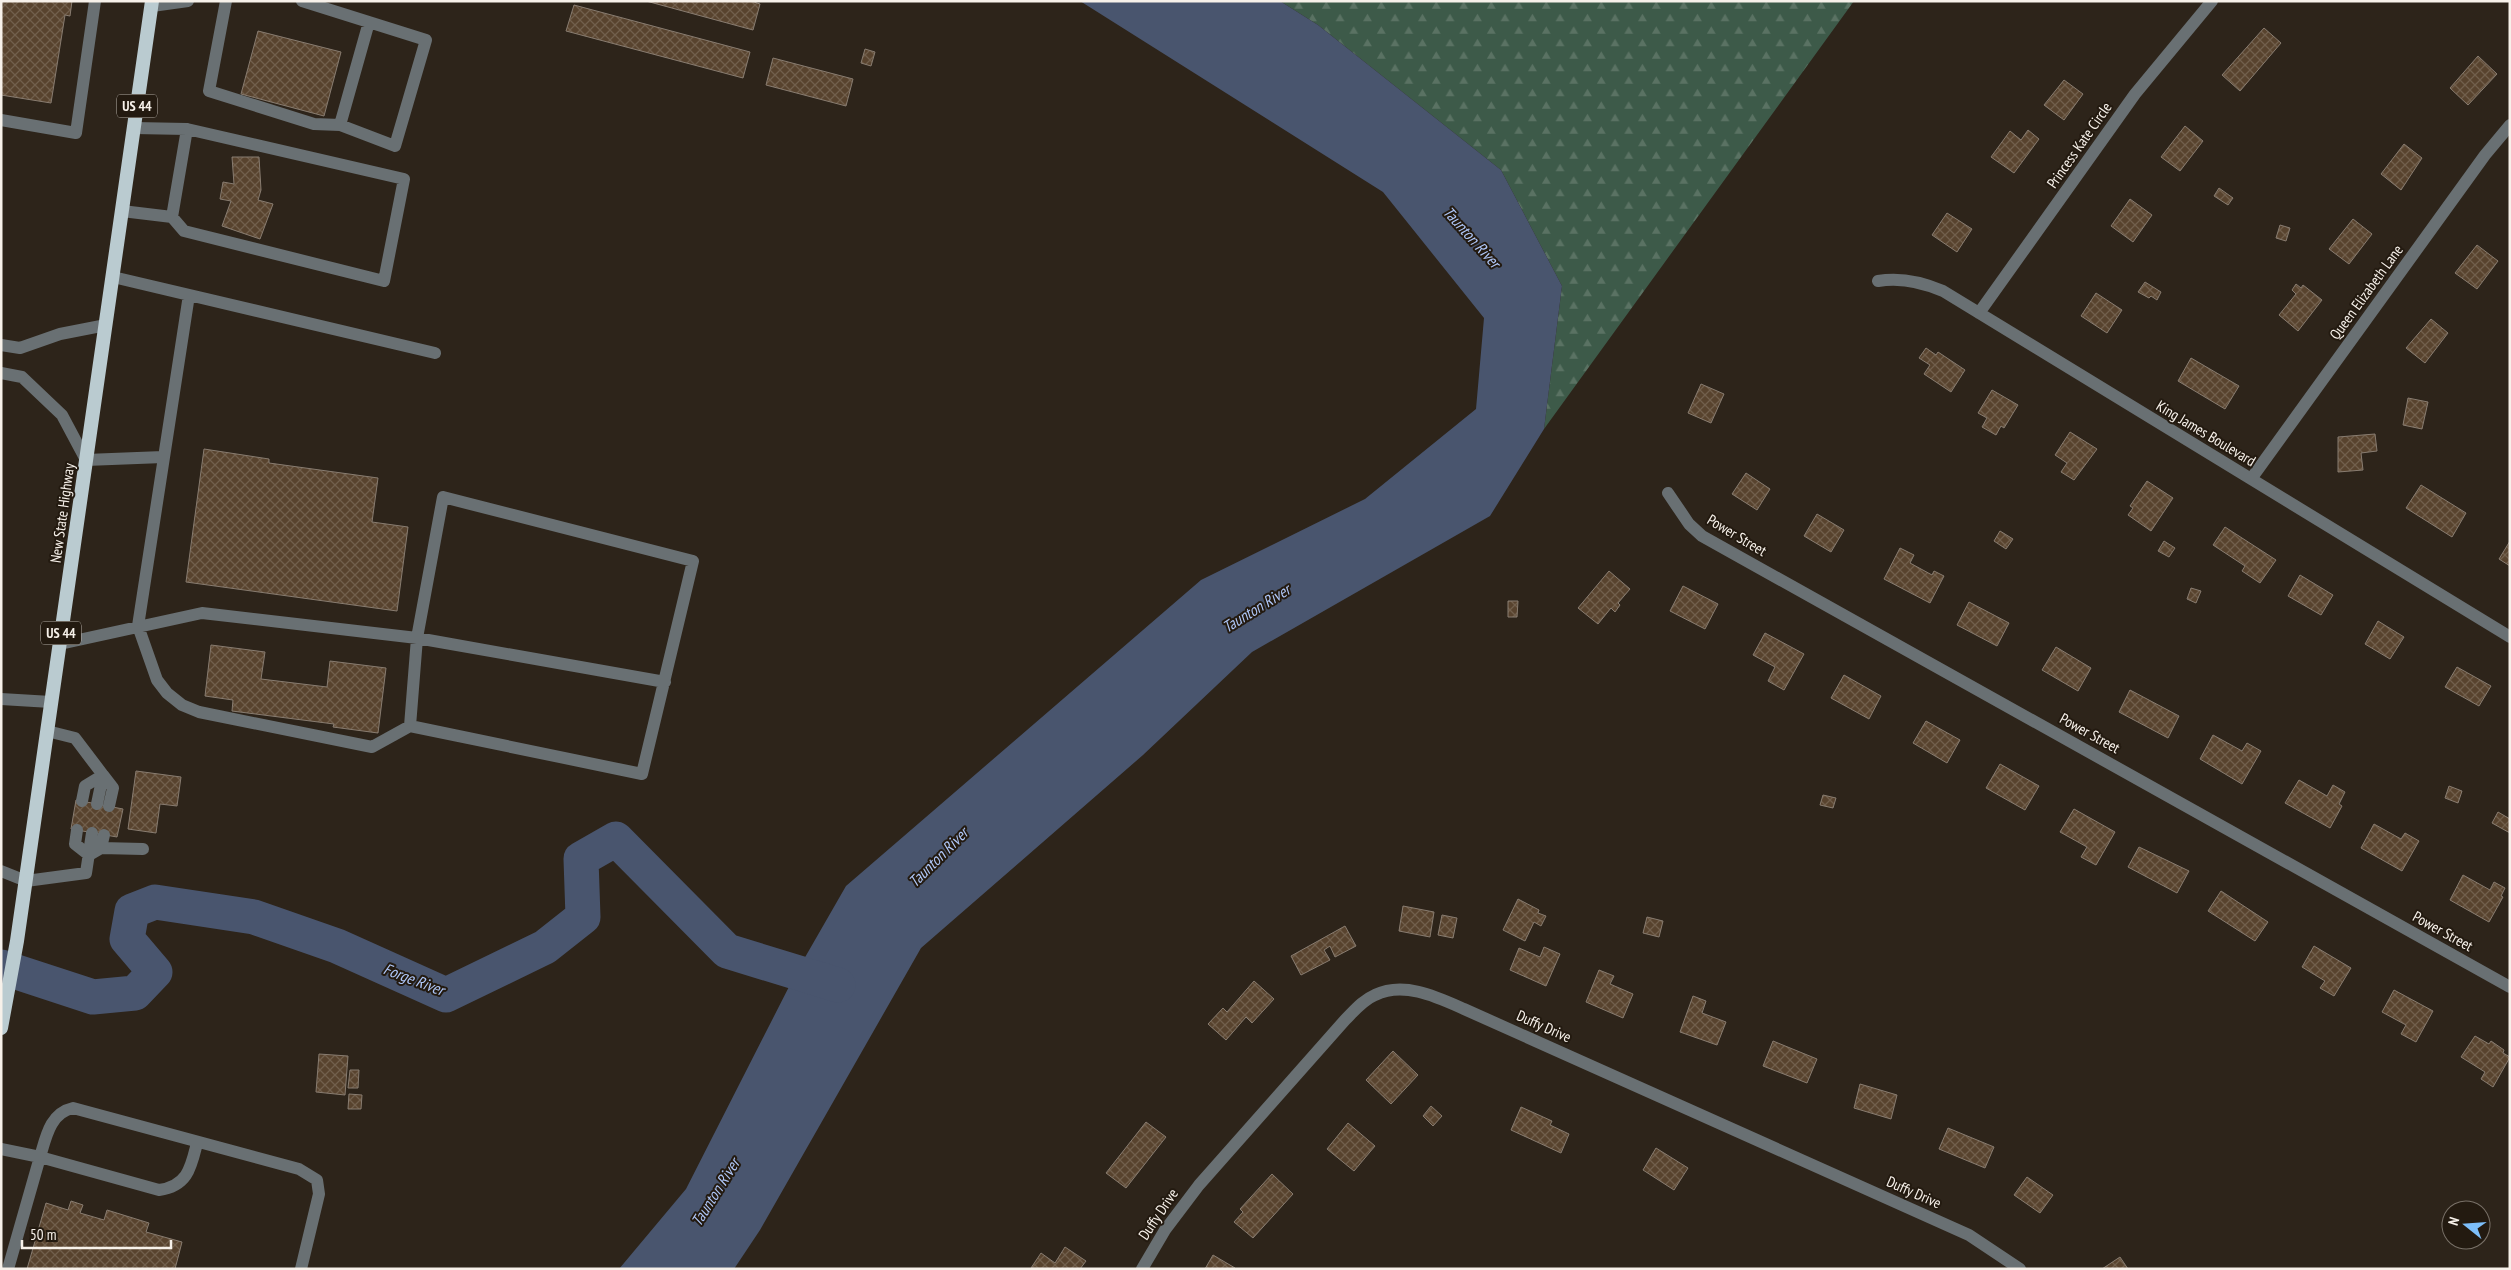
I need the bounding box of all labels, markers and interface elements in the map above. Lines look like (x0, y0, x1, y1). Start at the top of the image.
road number: US 44 (117, 94, 157, 118)
street label: Princess Kate Circle (2042, 98, 2116, 192)
water label: Taunton River (1439, 202, 1507, 274)
street label: Queen Elizabeth Lane (2325, 241, 2407, 343)
street label: King James Boulevard (2153, 396, 2259, 470)
street label: New State Highway (46, 461, 78, 564)
street label: Power Street (1704, 510, 1770, 560)
water label: Taunton River (1218, 578, 1296, 637)
road number: US 44 (41, 622, 81, 644)
street label: Power Street (2057, 709, 2123, 757)
water label: Taunton River (904, 821, 974, 891)
street label: Power Street (2410, 907, 2476, 955)
water label: Forge River (381, 958, 450, 1001)
street label: Duffy Drive (1514, 1006, 1574, 1046)
water label: Taunton River (686, 1152, 745, 1230)
street label: Duffy Drive (1884, 1172, 1944, 1212)
street label: Duffy Drive (1134, 1185, 1182, 1243)
north arrow (2441, 1200, 2491, 1250)
text: N (2444, 1215, 2463, 1227)
scale bar (22, 1218, 171, 1250)
text: 50 m (30, 1225, 56, 1244)

